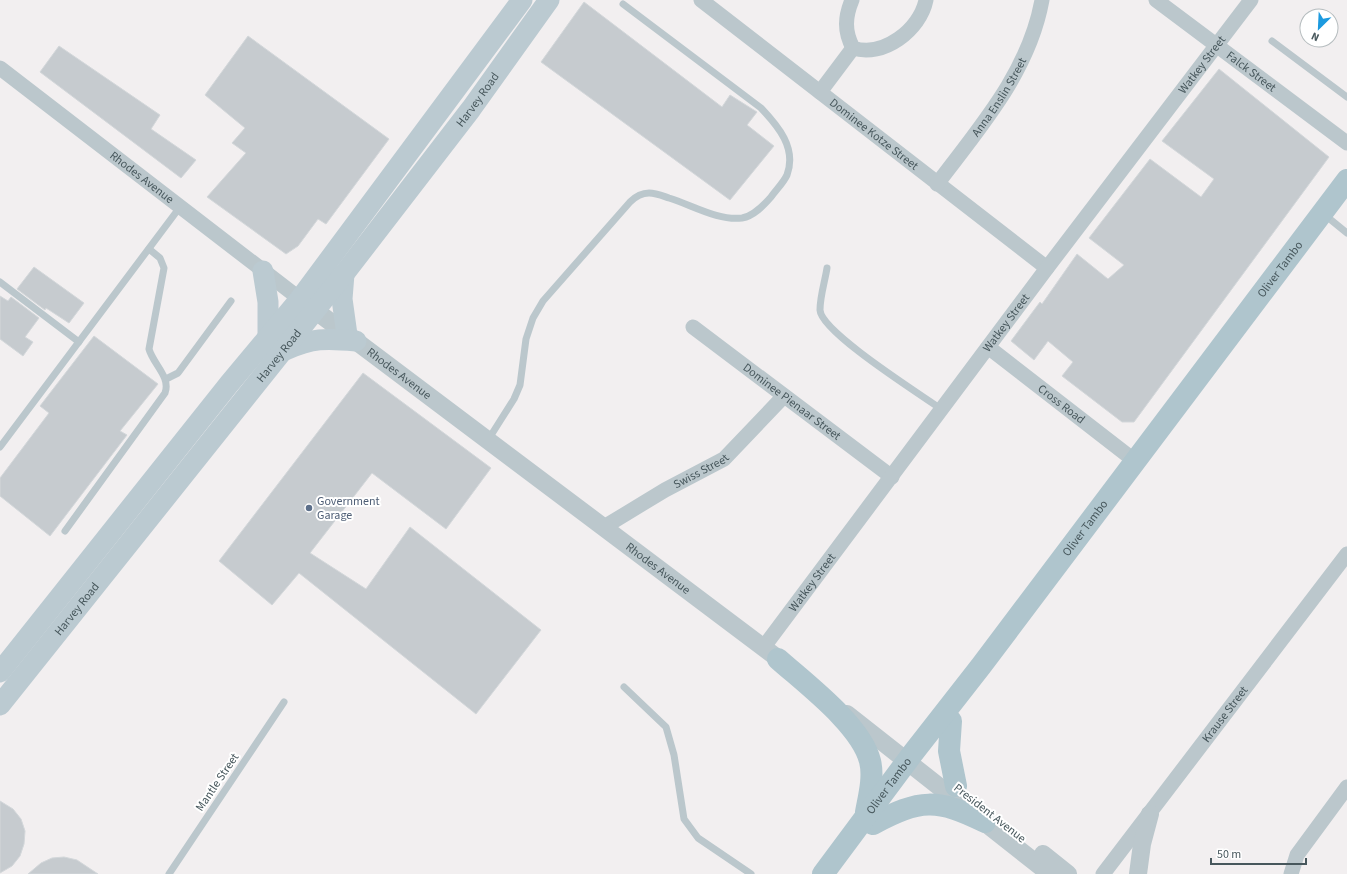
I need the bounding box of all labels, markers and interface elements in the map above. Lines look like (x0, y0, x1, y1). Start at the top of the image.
north arrow (1299, 8, 1339, 48)
text: N (1309, 28, 1322, 45)
street label: Watkey Street (1175, 32, 1230, 98)
street label: Falck Street (1222, 47, 1280, 96)
street label: Anna Enslin Street (968, 55, 1031, 141)
street label: Harvey Road (452, 69, 503, 131)
street label: Dominee Kotze Street (826, 95, 922, 174)
street label: Rhodes Avenue (106, 147, 177, 208)
street label: Oliver Tambo (1253, 238, 1307, 301)
street label: Watkey Street (979, 290, 1034, 356)
street label: Harvey Road (253, 326, 306, 386)
street label: Rhodes Avenue (363, 344, 435, 404)
street label: Dominee Pienaar Street (739, 360, 844, 445)
street label: Cross Road (1034, 381, 1088, 428)
street label: Swiss Street (670, 450, 733, 493)
place label: Government Garage (317, 493, 380, 524)
street label: Oliver Tambo (1058, 496, 1112, 560)
marker: Government Garage (304, 503, 314, 513)
street label: Rhodes Avenue (622, 539, 694, 599)
street label: Watkey Street (785, 550, 840, 615)
street label: Harvey Road (51, 579, 104, 639)
street label: Krause Street (1198, 683, 1252, 746)
street label: Mantle Street (192, 750, 243, 815)
street label: Oliver Tambo (862, 754, 916, 818)
street label: President Avenue (950, 780, 1029, 847)
scale bar (1211, 840, 1306, 866)
text: 50 m (1217, 846, 1241, 863)

